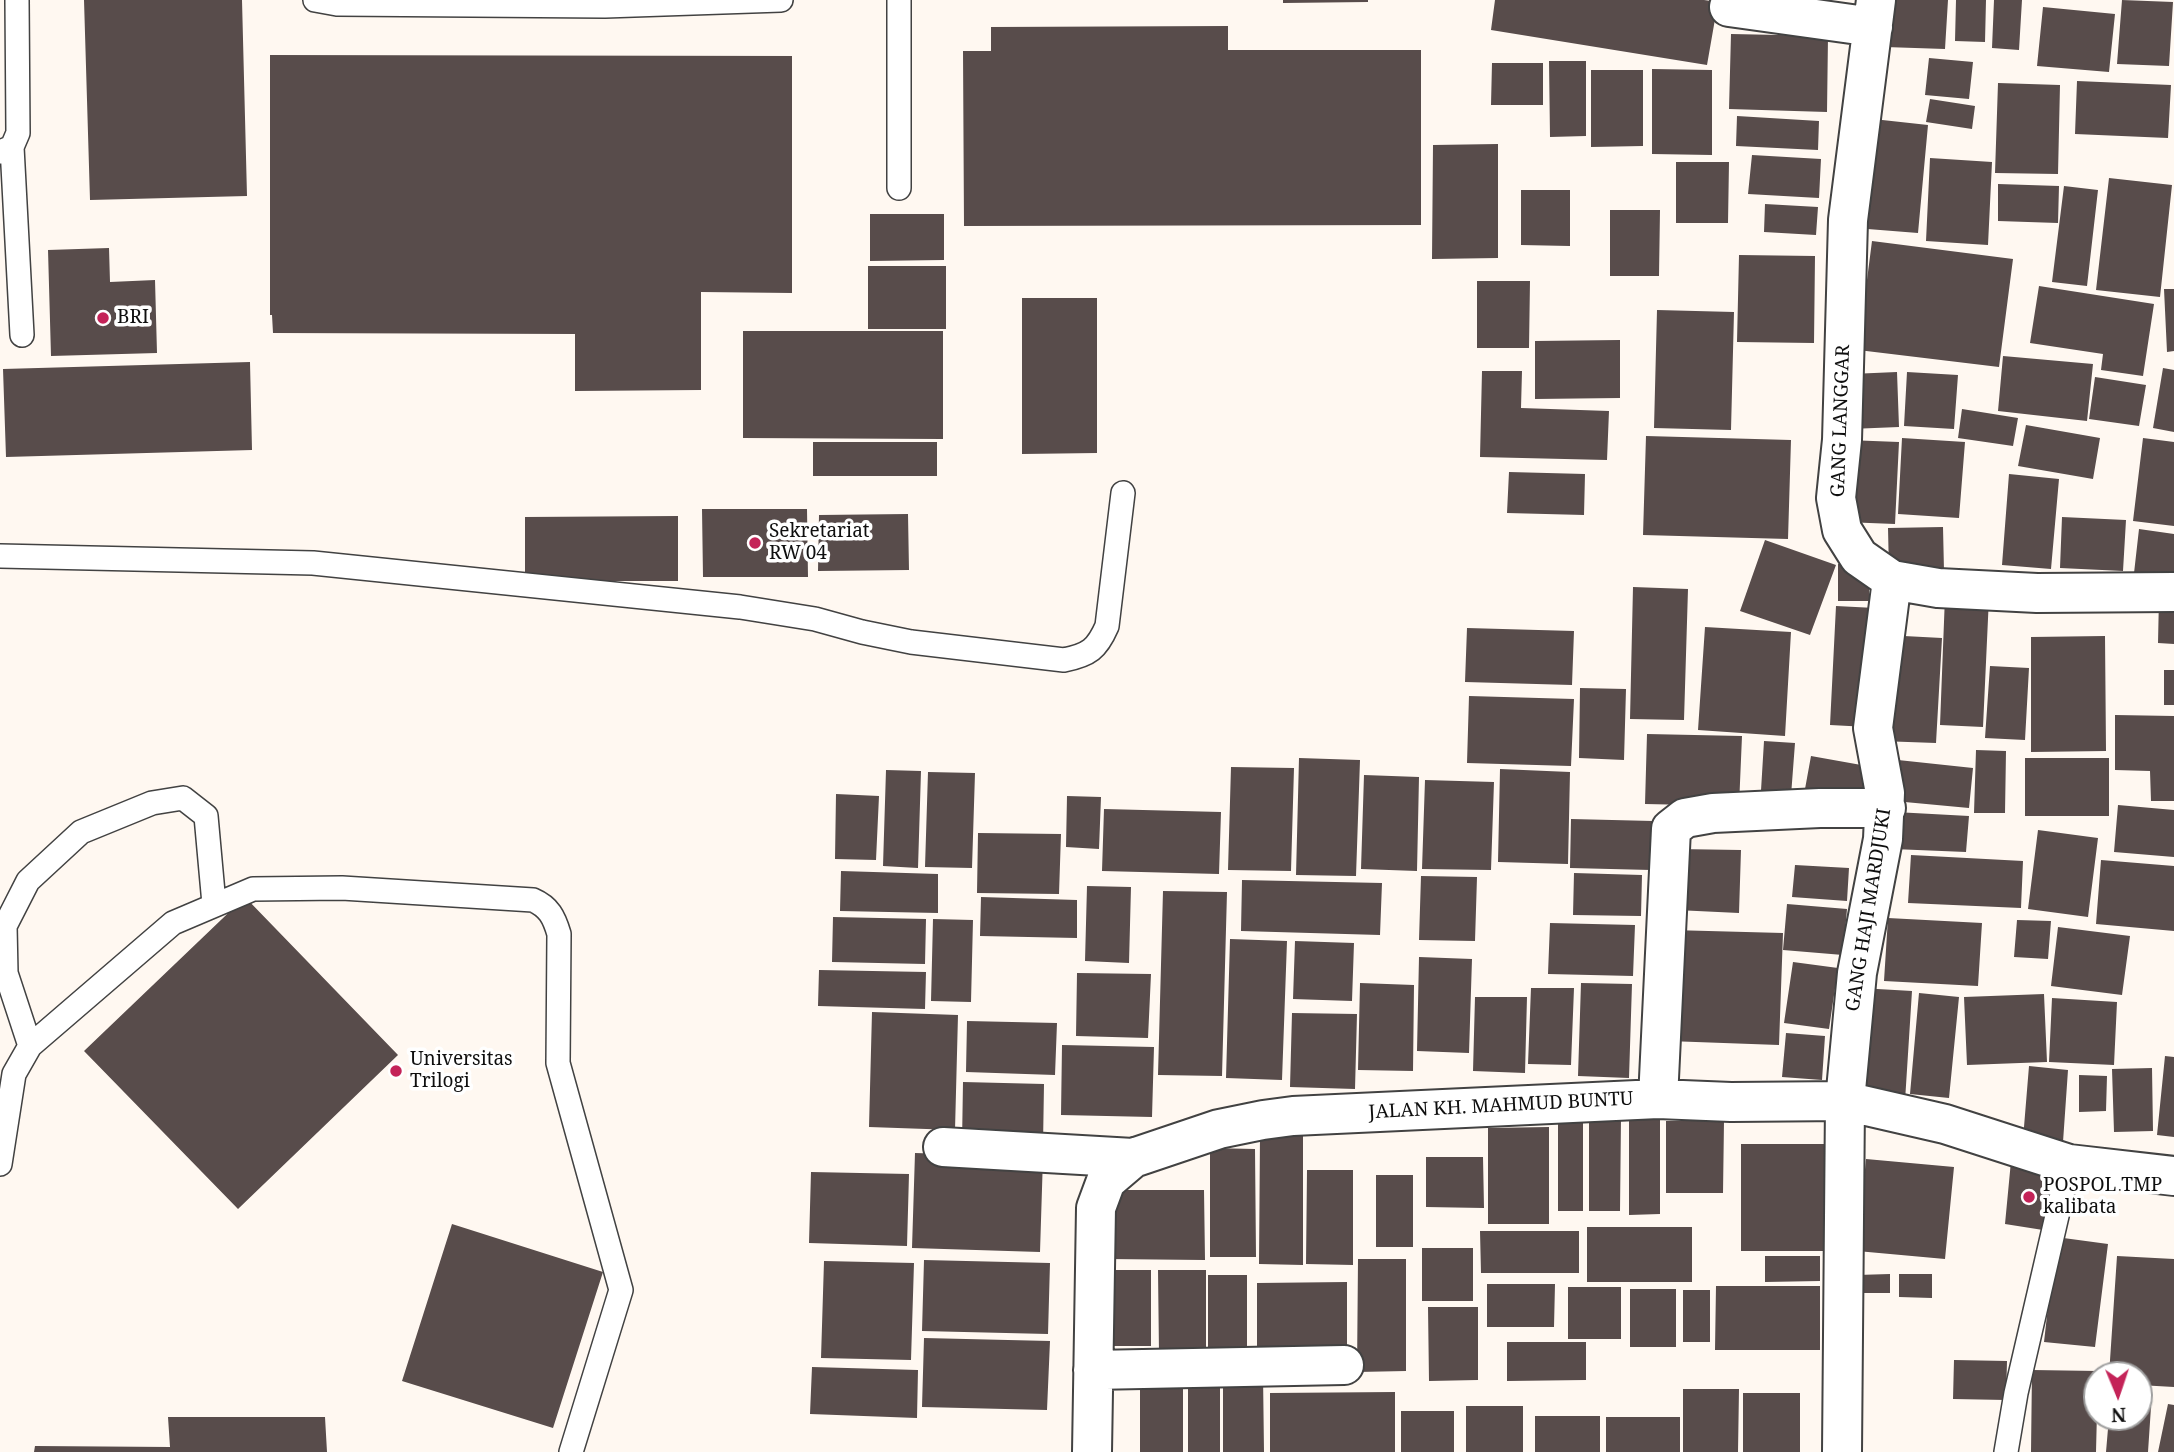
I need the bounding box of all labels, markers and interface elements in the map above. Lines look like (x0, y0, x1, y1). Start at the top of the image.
place label: BRI (117, 307, 149, 329)
marker: BRI (95, 310, 111, 326)
street label: GANG LANGGAR (1827, 344, 1855, 498)
place label: Sekretariat RW 04 (769, 521, 870, 565)
marker: Sekretariat RW 04 (747, 535, 763, 551)
street label: GANG HAJI MARDJUKI (1842, 807, 1896, 1013)
place label: Universitas Trilogi (410, 1049, 513, 1093)
marker: Universitas Trilogi (388, 1063, 404, 1079)
street label: JALAN KH. MAHMUD BUNTU (1368, 1088, 1634, 1124)
place label: POSPOL TMP kalibata (2043, 1175, 2162, 1219)
marker: POSPOL TMP kalibata (2021, 1189, 2037, 1205)
north arrow (2083, 1361, 2153, 1431)
text: N (2111, 1402, 2127, 1428)

